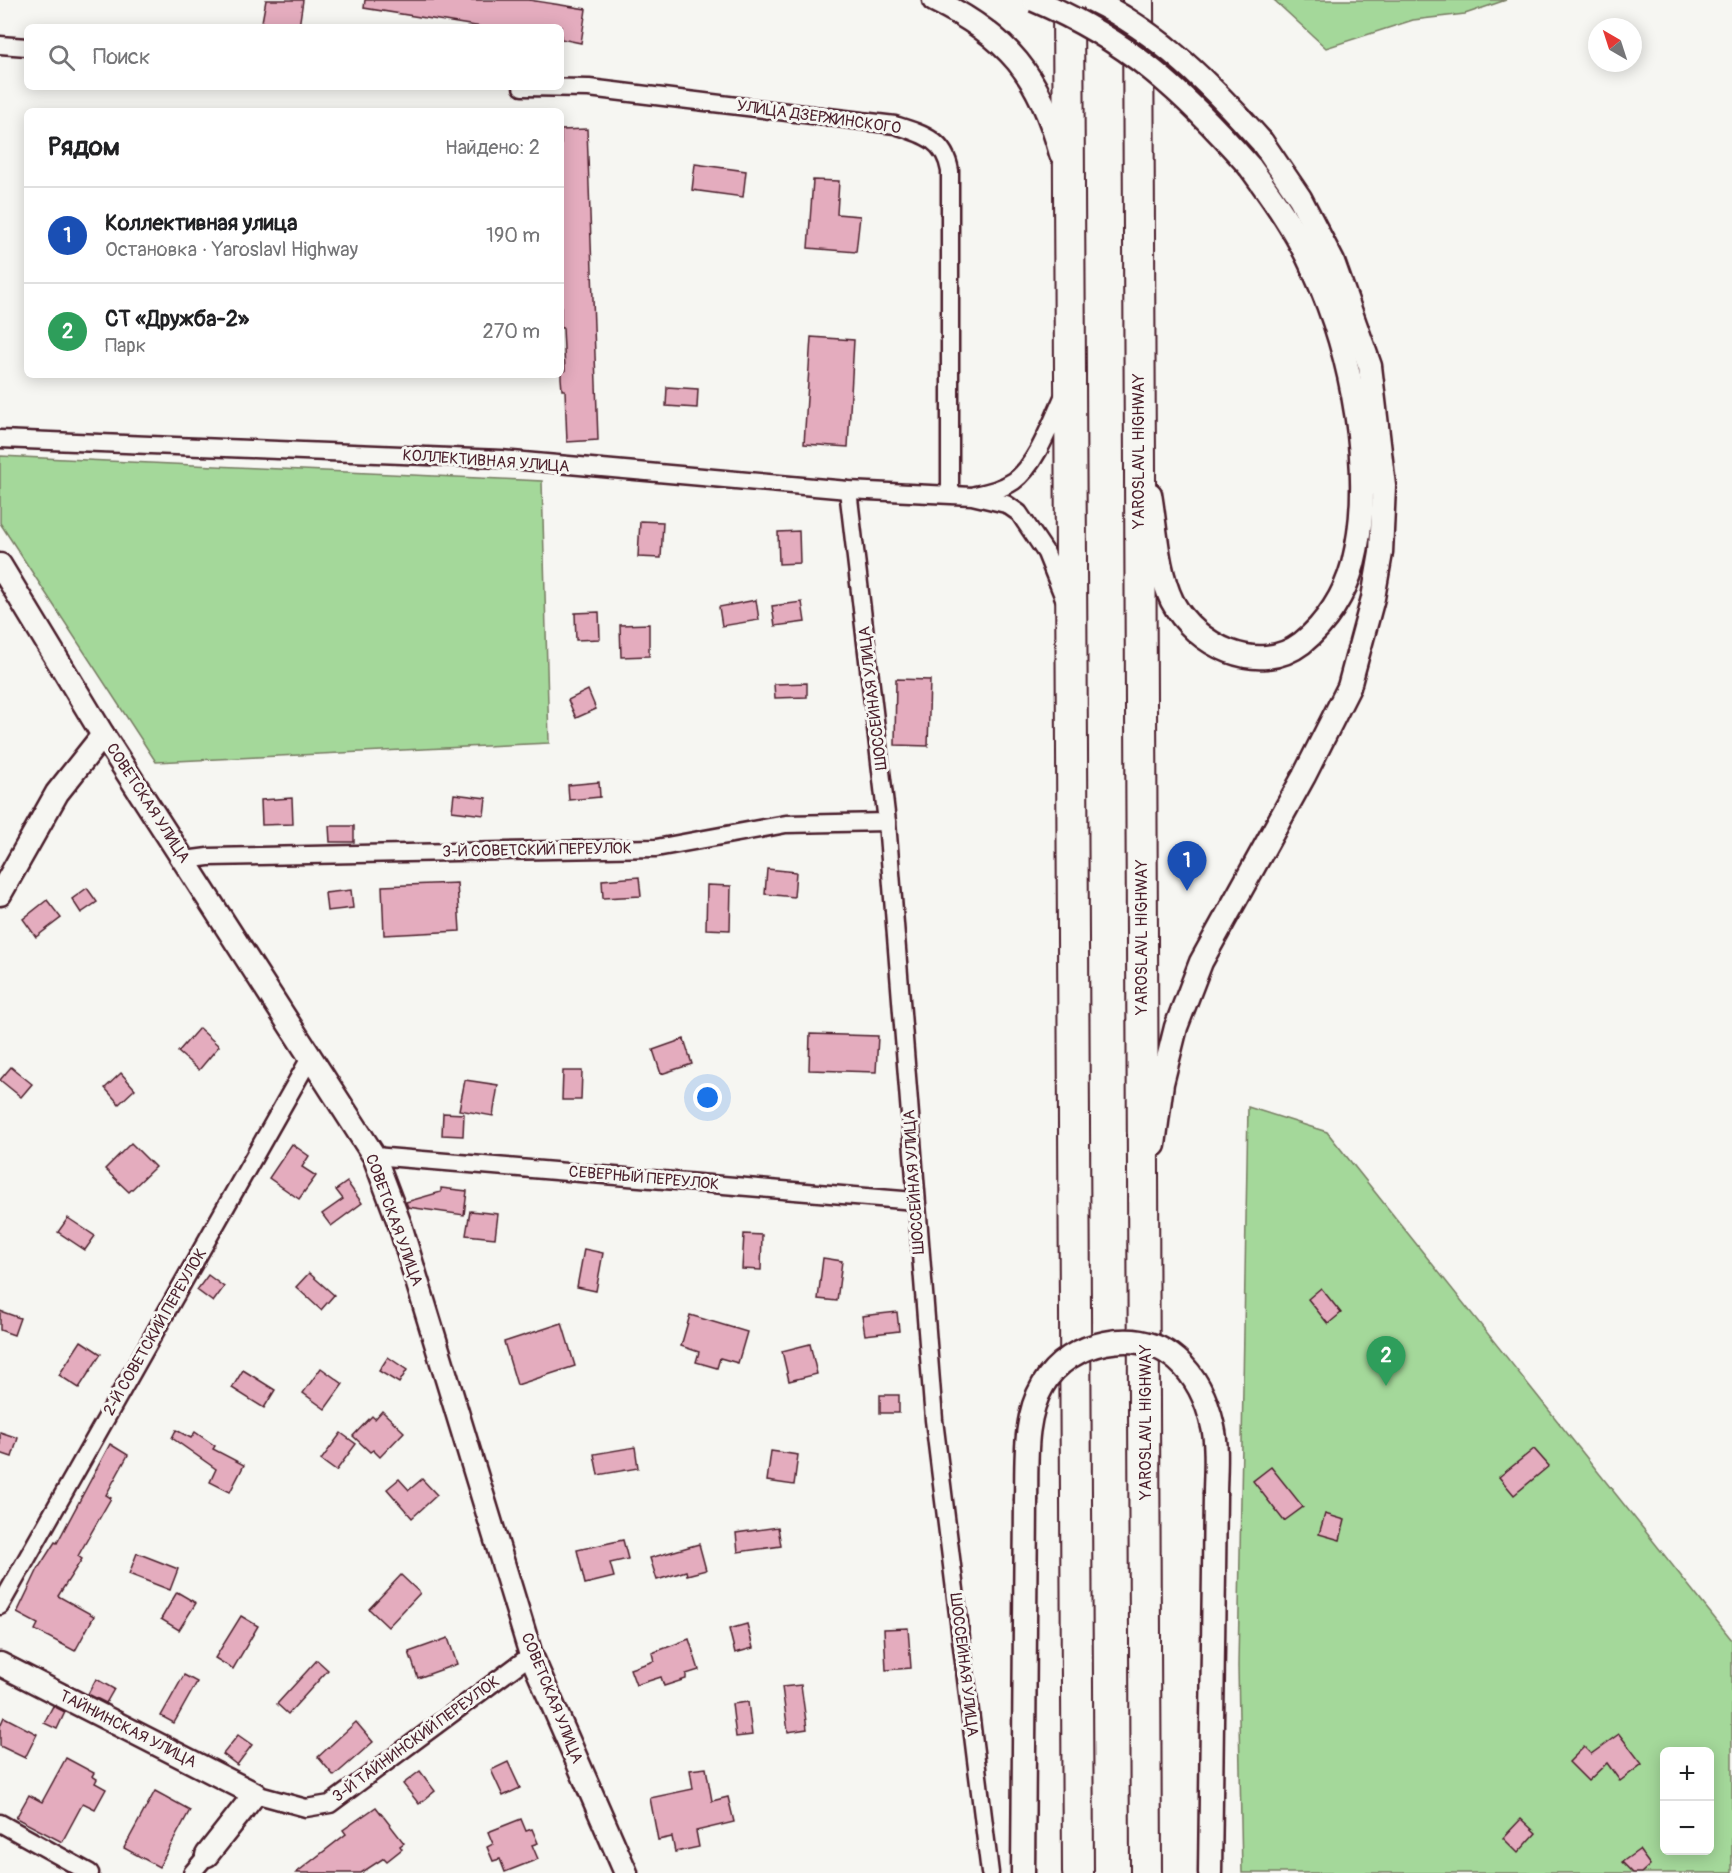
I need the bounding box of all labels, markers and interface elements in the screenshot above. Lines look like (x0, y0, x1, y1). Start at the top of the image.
north arrow (1588, 18, 1642, 72)
search box (24, 24, 564, 90)
icon: search (45, 41, 78, 74)
text: Поиск (93, 43, 150, 71)
street label: УЛИЦА ДЗЕРЖИНСКОГО (735, 96, 903, 138)
text: Рядом (48, 131, 120, 163)
text: Найдено: 2 (445, 135, 540, 160)
text: Коллективная улица (105, 209, 298, 237)
text: 1 (64, 223, 71, 248)
text: 190 m (486, 223, 540, 248)
text: Остановка · Yaroslavl Highway (105, 237, 358, 262)
text: СТ «Дружба-2» (105, 305, 249, 333)
text: 2 (62, 319, 73, 344)
text: 270 m (482, 319, 540, 344)
text: Парк (105, 333, 146, 358)
street label: YAROSLAVL HIGHWAY (1129, 373, 1149, 530)
street label: КОЛЛЕКТИВНАЯ УЛИЦА (402, 445, 570, 477)
street label: ШОССЕЙНАЯ УЛИЦА (854, 625, 892, 771)
street label: СОВЕТСКАЯ УЛИЦА (102, 739, 194, 867)
street label: 3-Й СОВЕТСКИЙ ПЕРЕУЛОК (442, 838, 632, 862)
pin: 1 (1168, 842, 1206, 891)
street label: YAROSLAVL HIGHWAY (1132, 859, 1152, 1016)
your location (693, 1083, 722, 1112)
street label: ШОССЕЙНАЯ УЛИЦА (899, 1109, 929, 1255)
street label: СОВЕТСКАЯ УЛИЦА (361, 1151, 427, 1289)
street label: СЕВЕРНЫЙ ПЕРЕУЛОК (568, 1161, 720, 1195)
street label: 2-Й СОВЕТСКИЙ ПЕРЕУЛОК (99, 1245, 211, 1419)
pin: 2 (1366, 1336, 1406, 1386)
street label: YAROSLAVL HIGHWAY (1136, 1344, 1156, 1501)
street label: ШОССЕЙНАЯ УЛИЦА (945, 1592, 983, 1738)
street label: СОВЕТСКАЯ УЛИЦА (517, 1630, 587, 1766)
street label: 3-Й ТАЙНИНСКИЙ ПЕРЕУЛОК (328, 1672, 504, 1806)
street label: ТАЙНИНСКАЯ УЛИЦА (56, 1686, 200, 1772)
map controls (1660, 1747, 1714, 1855)
button: + (1660, 1747, 1714, 1801)
button: − (1660, 1801, 1714, 1855)

